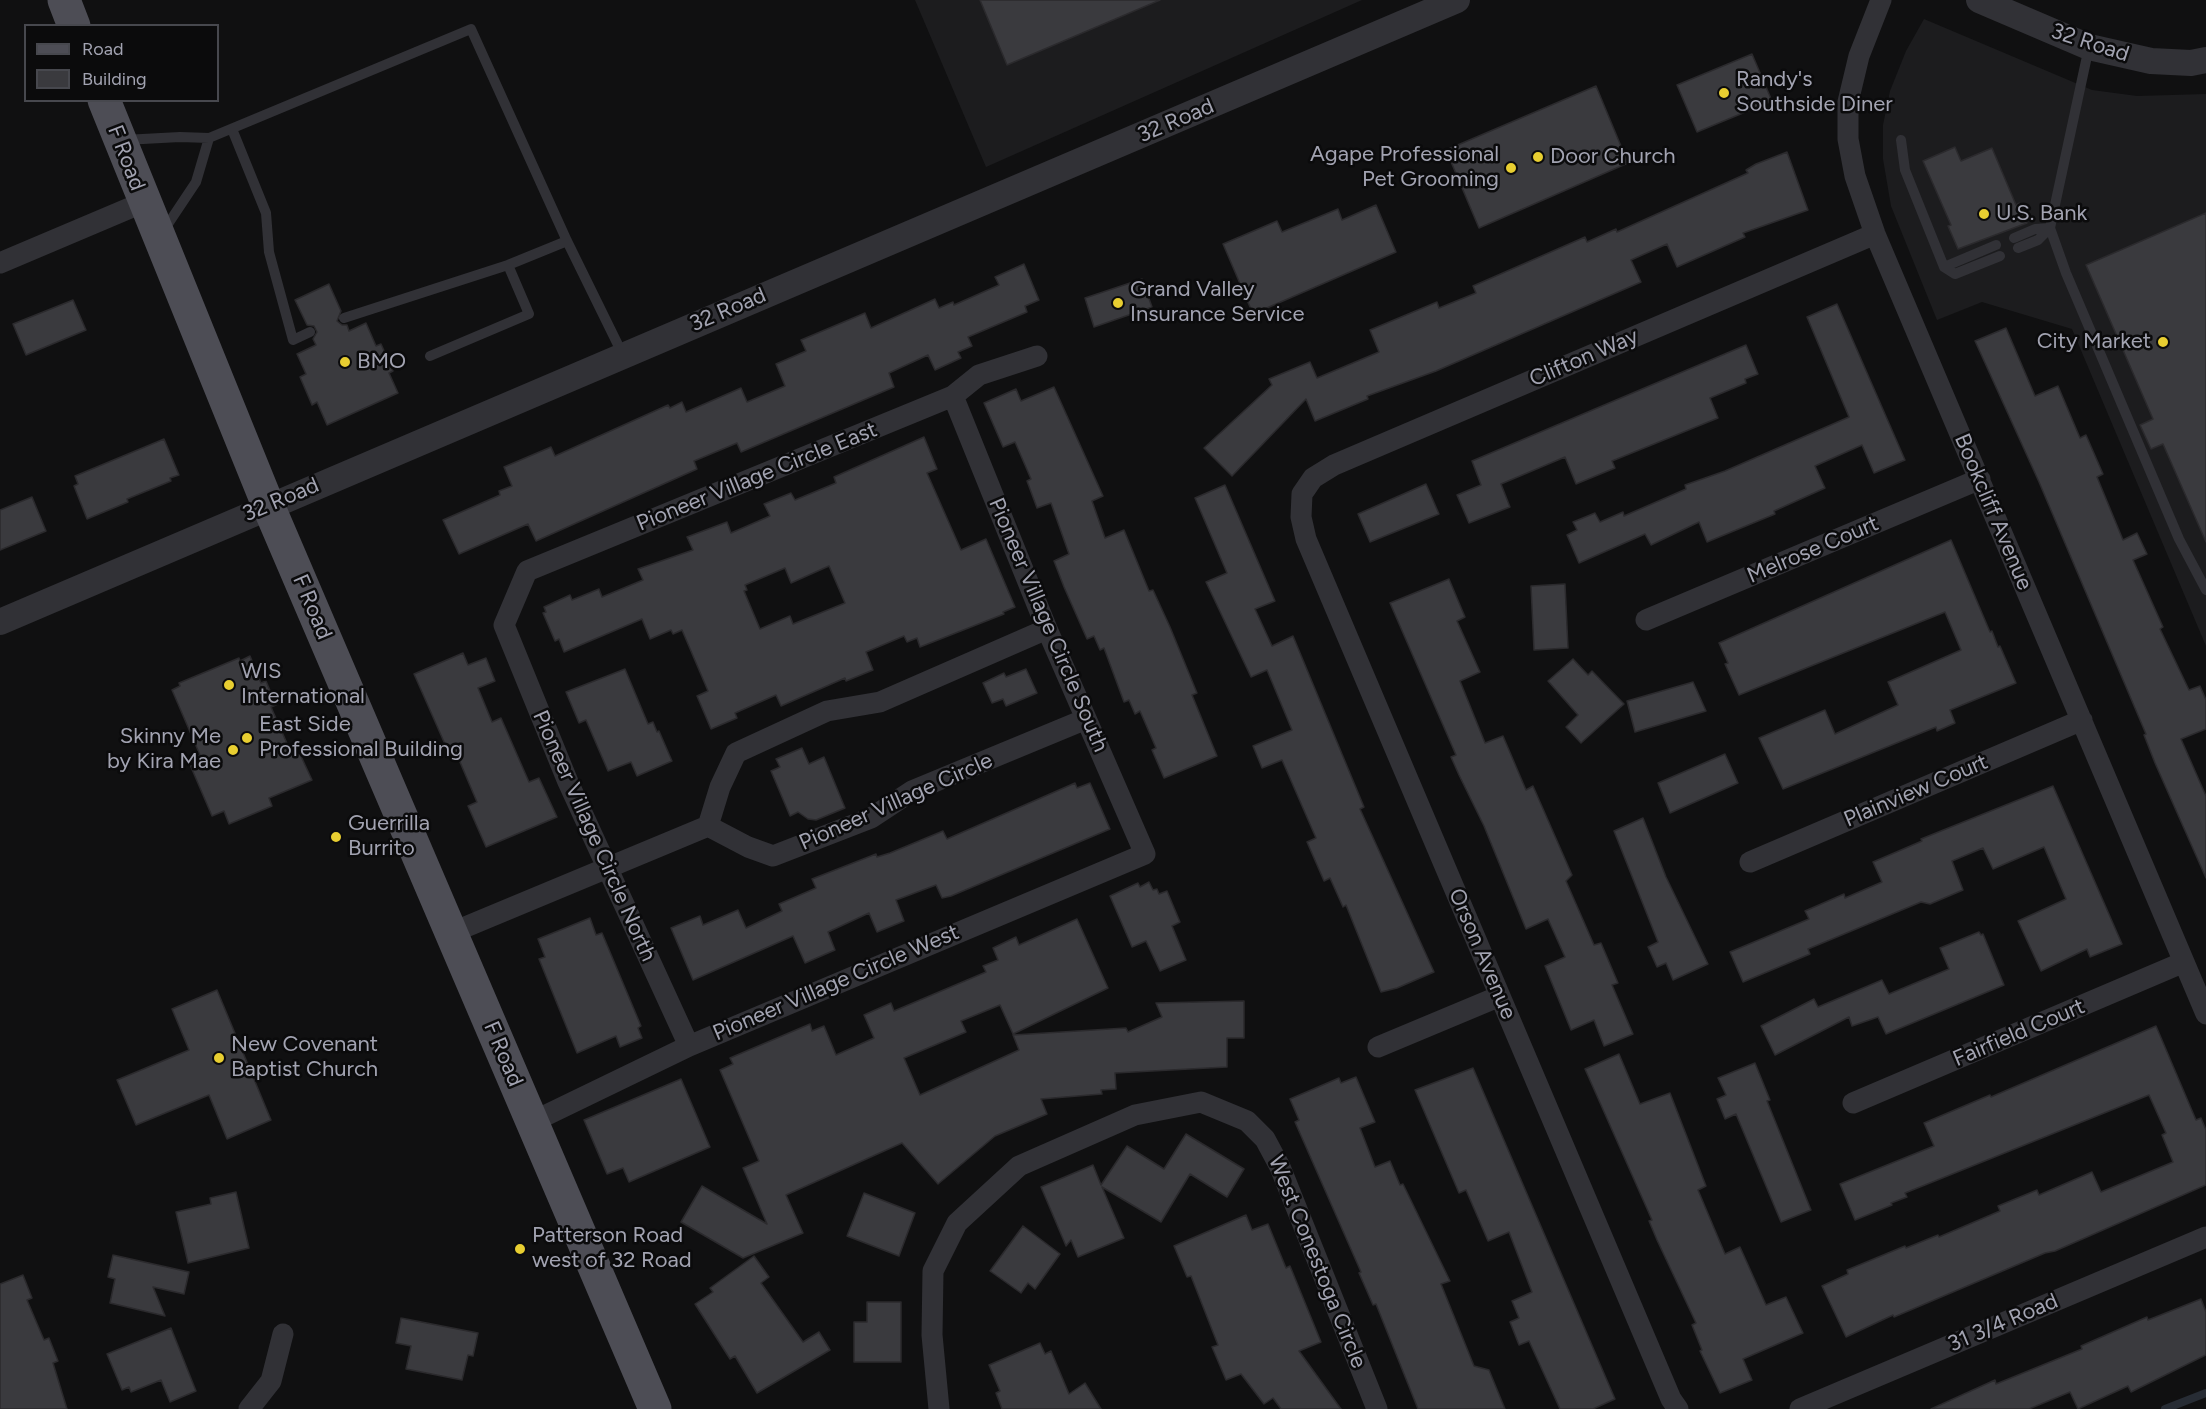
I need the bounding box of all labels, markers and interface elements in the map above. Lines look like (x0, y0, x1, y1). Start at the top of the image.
street label: 32 Road (2048, 18, 2132, 68)
legend (24, 24, 219, 102)
text: Road (82, 38, 123, 60)
place label: Randy's Southside Diner (1736, 67, 1893, 118)
text: Building (82, 68, 147, 90)
marker: Randy's Southside Diner (1717, 86, 1731, 100)
street label: 32 Road (1134, 93, 1218, 149)
street label: F Road (101, 122, 151, 194)
place label: Agape Professional Pet Grooming (1310, 142, 1499, 194)
place label: Door Church (1550, 144, 1676, 170)
marker: Door Church (1531, 150, 1545, 164)
marker: Agape Professional Pet Grooming (1504, 161, 1518, 175)
place label: U.S. Bank (1996, 201, 2087, 227)
marker: U.S. Bank (1977, 207, 1991, 221)
place label: Grand Valley Insurance Service (1130, 277, 1304, 328)
street label: 32 Road (686, 282, 770, 338)
marker: Grand Valley Insurance Service (1111, 296, 1125, 310)
street label: Clifton Way (1526, 323, 1642, 393)
place label: City Market (2037, 329, 2151, 355)
marker: City Market (2156, 335, 2170, 349)
place label: BMO (357, 349, 406, 375)
marker: BMO (338, 355, 352, 369)
street label: Pioneer Village Circle East (633, 417, 881, 537)
street label: Bookcliff Avenue (1948, 430, 2038, 594)
street label: 32 Road (239, 472, 323, 528)
street label: Pioneer Village Circle South (982, 494, 1114, 756)
street label: Melrose Court (1743, 510, 1883, 590)
street label: F Road (287, 571, 337, 643)
place label: WIS International (241, 659, 365, 710)
marker: WIS International (222, 678, 236, 692)
street label: Pioneer Village Circle North (527, 706, 661, 966)
place label: East Side Professional Building (259, 712, 463, 764)
place label: Skinny Me by Kira Mae (107, 724, 221, 776)
marker: East Side Professional Building (240, 731, 254, 745)
marker: Skinny Me by Kira Mae (226, 743, 240, 757)
street label: Pioneer Village Circle (795, 748, 997, 856)
street label: Plainview Court (1840, 749, 1992, 833)
place label: Guerrilla Burrito (348, 811, 430, 862)
marker: Guerrilla Burrito (329, 830, 343, 844)
street label: Orson Avenue (1443, 885, 1521, 1023)
street label: Pioneer Village Circle West (709, 919, 963, 1047)
street label: Fairfield Court (1949, 993, 2089, 1073)
street label: F Road (478, 1018, 528, 1090)
place label: New Covenant Baptist Church (231, 1032, 378, 1084)
marker: New Covenant Baptist Church (212, 1051, 226, 1065)
street label: West Conestoga Circle (1262, 1152, 1372, 1372)
place label: Patterson Road west of 32 Road (532, 1223, 692, 1274)
marker: Patterson Road west of 32 Road (513, 1242, 527, 1256)
street label: 31 3/4 Road (1944, 1288, 2062, 1358)

